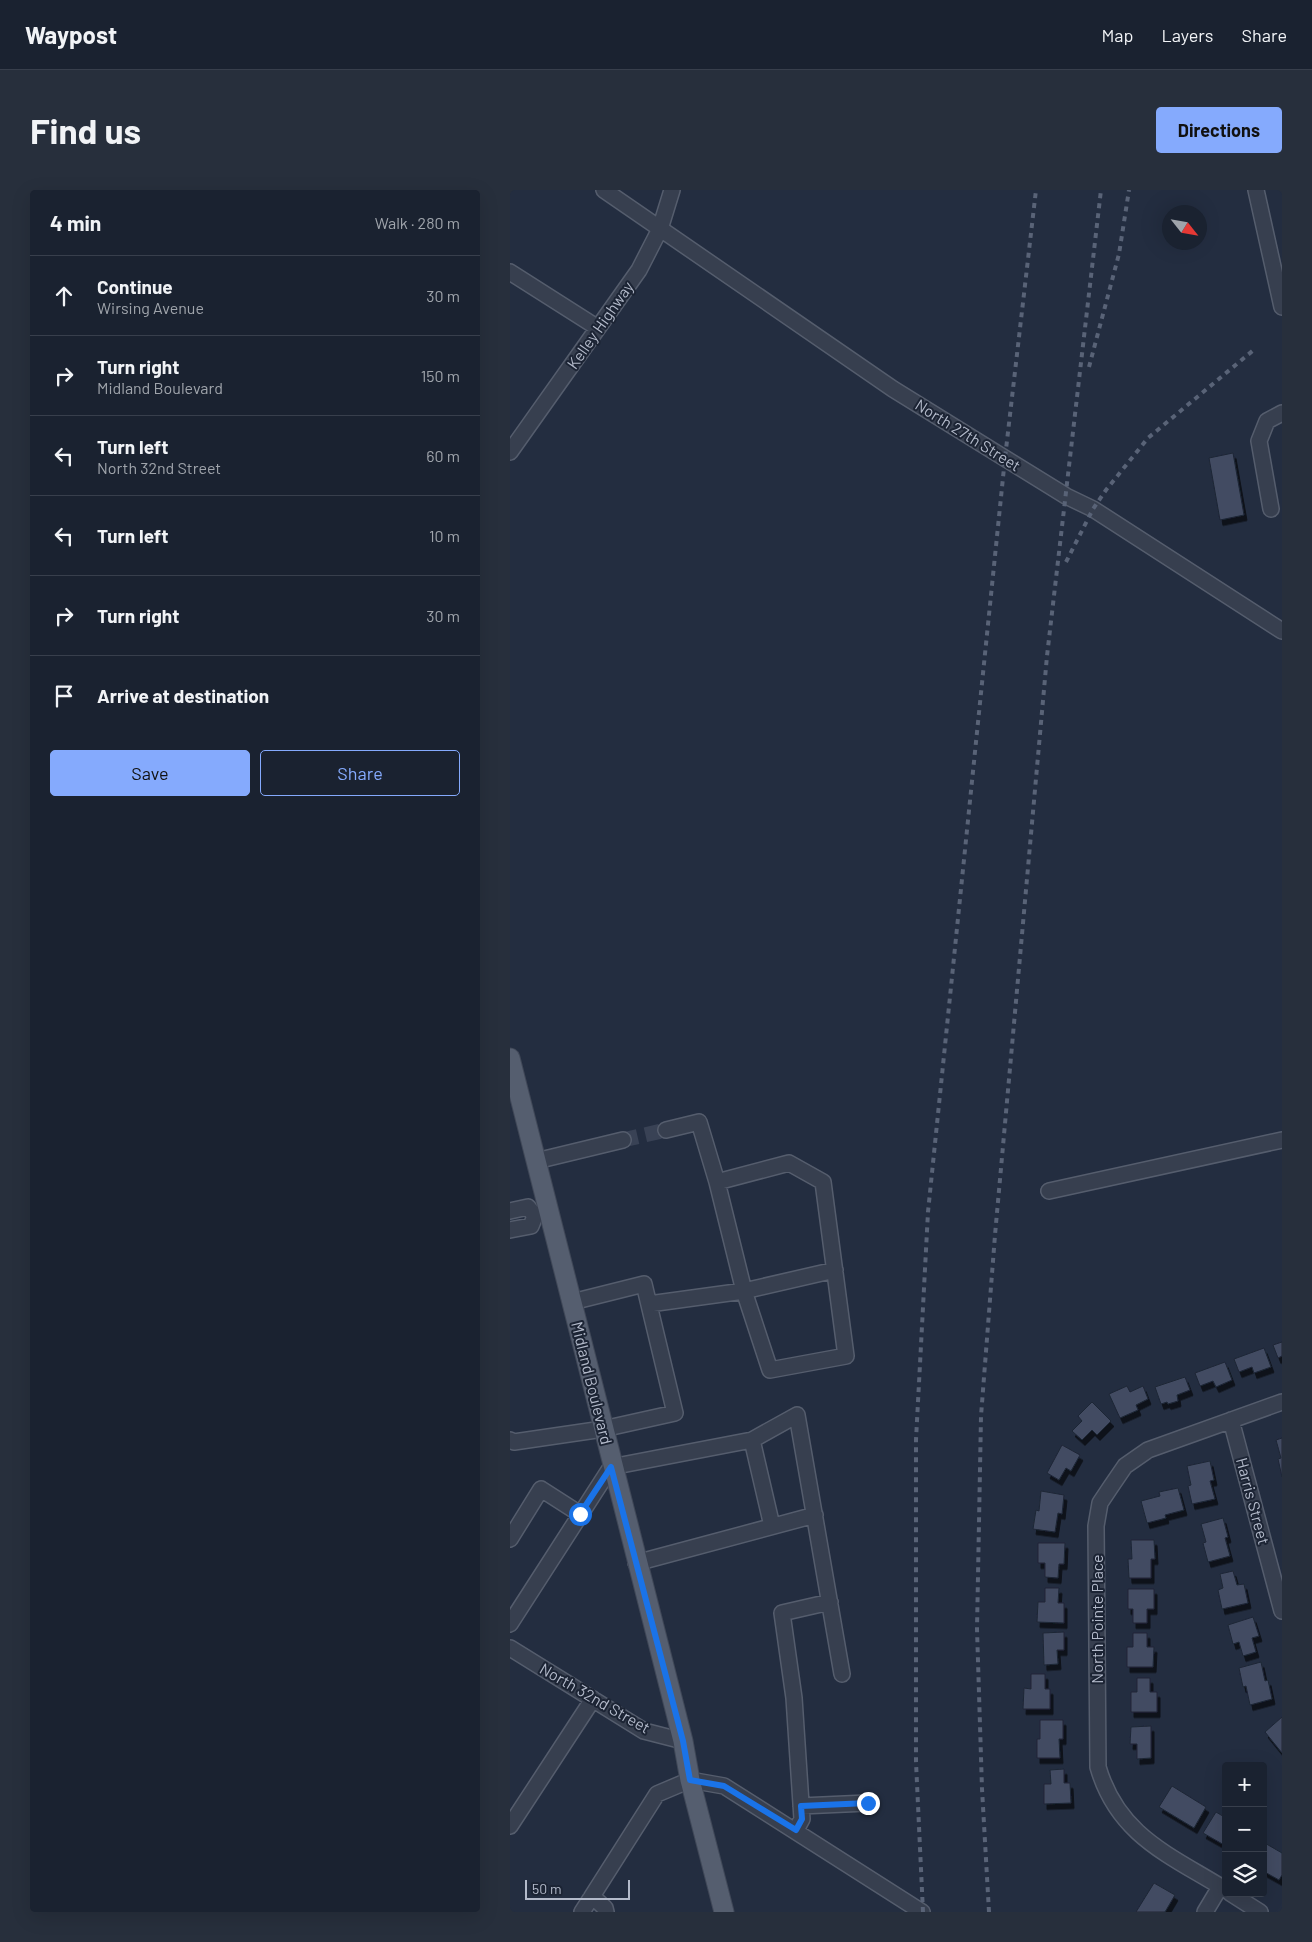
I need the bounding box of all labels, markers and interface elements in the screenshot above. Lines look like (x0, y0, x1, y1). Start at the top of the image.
text: Waypost (25, 20, 117, 49)
text: Map (1101, 24, 1133, 46)
text: Layers (1161, 24, 1214, 46)
text: Share (1242, 24, 1287, 46)
button: Directions (1156, 107, 1282, 153)
text: Find us (30, 109, 141, 151)
north arrow (1162, 205, 1207, 250)
text: 4 min (50, 210, 101, 235)
text: Walk · 280 m (375, 213, 460, 232)
text: Continue (97, 275, 173, 298)
street label: Kelley Highway (562, 277, 637, 372)
icon: ahead (50, 282, 78, 310)
text: 30 m (426, 286, 460, 305)
text: Wirsing Avenue (97, 298, 204, 317)
text: Turn right (97, 355, 179, 378)
icon: right (50, 362, 78, 390)
text: 150 m (421, 366, 460, 385)
text: Midland Boulevard (97, 378, 223, 397)
street label: North 27th Street (912, 395, 1024, 475)
text: Turn left (97, 435, 168, 458)
icon: left (50, 442, 78, 470)
text: 60 m (426, 446, 460, 465)
text: North 32nd Street (97, 458, 221, 477)
icon: left (50, 522, 78, 550)
text: Turn left (97, 524, 168, 547)
text: 10 m (429, 526, 460, 545)
icon: right (50, 602, 78, 630)
text: Turn right (97, 604, 179, 627)
text: 30 m (426, 606, 460, 625)
icon: arrive (50, 682, 78, 710)
text: Arrive at destination (97, 684, 269, 707)
button: Save (50, 750, 250, 796)
button: Share (260, 750, 460, 796)
street label: Midland Boulevard (568, 1319, 617, 1446)
street label: Harris Street (1233, 1455, 1274, 1546)
route start (569, 1503, 592, 1526)
street label: North Pointe Place (1087, 1554, 1106, 1684)
street label: North 32nd Street (537, 1658, 654, 1737)
map controls (1222, 1762, 1267, 1897)
button: + (1222, 1762, 1267, 1807)
route end (857, 1792, 880, 1815)
button: − (1222, 1807, 1267, 1852)
button: layers (1222, 1852, 1267, 1897)
scale bar (525, 1877, 630, 1900)
text: 50 m (532, 1880, 561, 1897)

